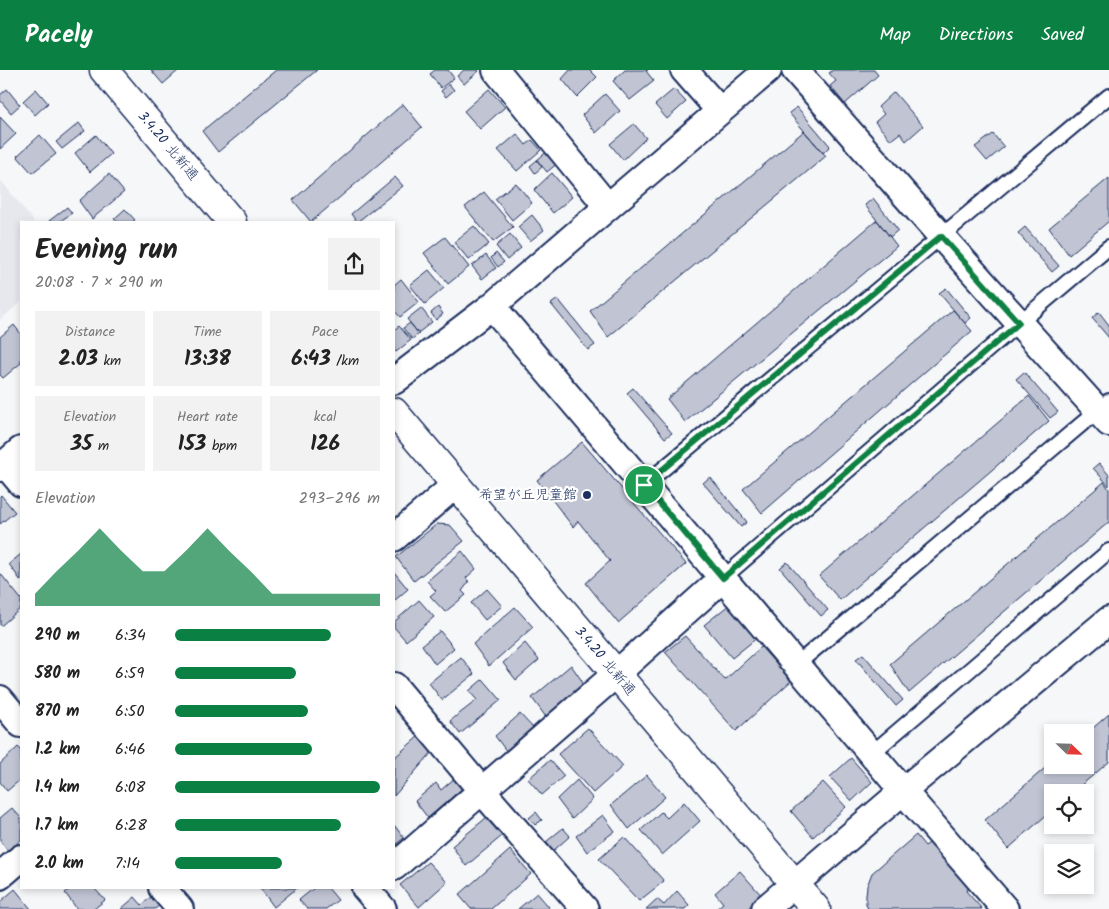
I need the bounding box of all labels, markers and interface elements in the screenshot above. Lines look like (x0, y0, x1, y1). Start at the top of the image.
text: Pacely (25, 16, 93, 55)
text: Map (879, 21, 911, 50)
text: Directions (939, 21, 1013, 50)
text: Saved (1041, 21, 1084, 50)
street label: 3.4.20 北新通 (132, 106, 204, 186)
text: Evening run (35, 228, 178, 273)
button: share (328, 238, 380, 290)
text: 20:08 · 7 × 290 m (35, 270, 163, 295)
text: Distance (65, 321, 115, 343)
text: Time (193, 321, 222, 343)
text: Pace (312, 321, 339, 343)
text: 2.03 (58, 343, 98, 376)
text: 13:38 (184, 343, 231, 376)
text: 6:43 (291, 343, 331, 376)
text: km (98, 350, 121, 372)
text: /km (331, 350, 359, 372)
text: Elevation (63, 406, 116, 428)
text: Heart rate (177, 406, 238, 428)
text: kcal (314, 406, 337, 428)
text: 35 (70, 428, 93, 461)
text: 153 (178, 428, 206, 461)
text: 126 (310, 428, 340, 461)
text: m (93, 435, 109, 457)
text: bpm (206, 435, 237, 457)
pin (623, 464, 665, 506)
icon: arrive (630, 471, 658, 499)
place label: 希望が丘児童館 (479, 484, 577, 506)
text: Elevation (35, 486, 96, 511)
text: 293–296 m (299, 486, 380, 511)
marker: 希望が丘児童館 (581, 489, 593, 501)
street label: 3.4.20 北新通 (569, 621, 641, 701)
text: 290 m (35, 623, 80, 648)
text: 6:34 (115, 623, 146, 648)
text: 580 m (35, 661, 80, 686)
text: 6:59 (115, 661, 144, 686)
text: 870 m (35, 699, 79, 724)
text: 6:50 (115, 699, 144, 724)
north arrow (1044, 724, 1094, 774)
map controls (1044, 724, 1094, 894)
text: 1.2 km (35, 737, 80, 762)
text: 6:46 (115, 737, 146, 762)
text: 1.4 km (35, 775, 80, 800)
text: 6:08 (115, 775, 145, 800)
button: locate (1044, 784, 1094, 834)
text: 1.7 km (35, 813, 78, 838)
text: 6:28 (115, 813, 147, 838)
button: layers (1044, 844, 1094, 894)
text: 2.0 km (35, 851, 83, 876)
text: 7:14 (115, 851, 140, 876)

